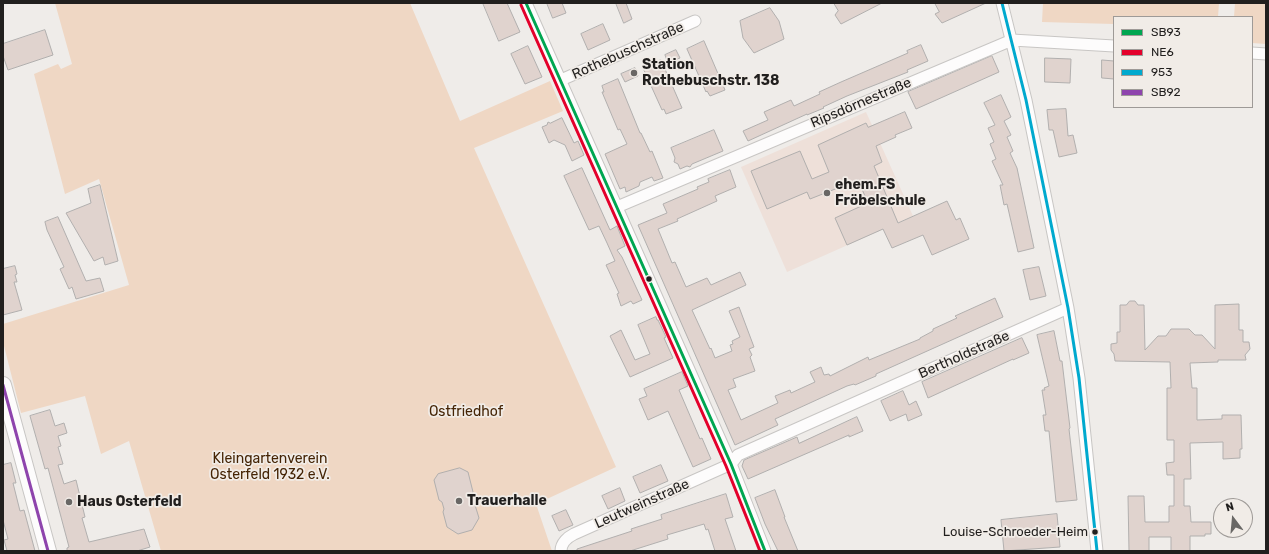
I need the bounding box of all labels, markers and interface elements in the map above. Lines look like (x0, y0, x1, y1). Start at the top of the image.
legend (1113, 16, 1253, 108)
street label: Rothebuschstraße (569, 19, 687, 83)
text: SB93 (1151, 25, 1181, 39)
text: NE6 (1151, 45, 1174, 59)
place label: Station Rothebuschstr. 138 (642, 57, 779, 90)
text: 953 (1151, 65, 1172, 79)
marker: Station Rothebuschstr. 138 (629, 68, 639, 78)
street label: Ripsdörnestraße (808, 74, 914, 132)
text: SB92 (1151, 85, 1181, 99)
place label: ehem.FS Fröbelschule (835, 177, 926, 210)
marker: ehem.FS Fröbelschule (822, 188, 832, 198)
unlabelled marker (644, 274, 654, 284)
street label: Bertholdstraße (916, 327, 1012, 383)
park label: Ostfriedhof (429, 404, 503, 420)
park label: Kleingartenverein Osterfeld 1932 e.V. (210, 451, 330, 484)
street label: Leutweinstraße (592, 476, 692, 532)
place label: Trauerhalle (467, 493, 547, 509)
place label: Haus Osterfeld (77, 494, 182, 510)
marker: Trauerhalle (454, 496, 464, 506)
marker: Haus Osterfeld (64, 497, 74, 507)
north arrow (1213, 498, 1253, 538)
text: N (1224, 500, 1235, 514)
place label: Louise-Schroeder-Heim (943, 524, 1088, 540)
marker: Louise-Schroeder-Heim (1090, 527, 1100, 537)

